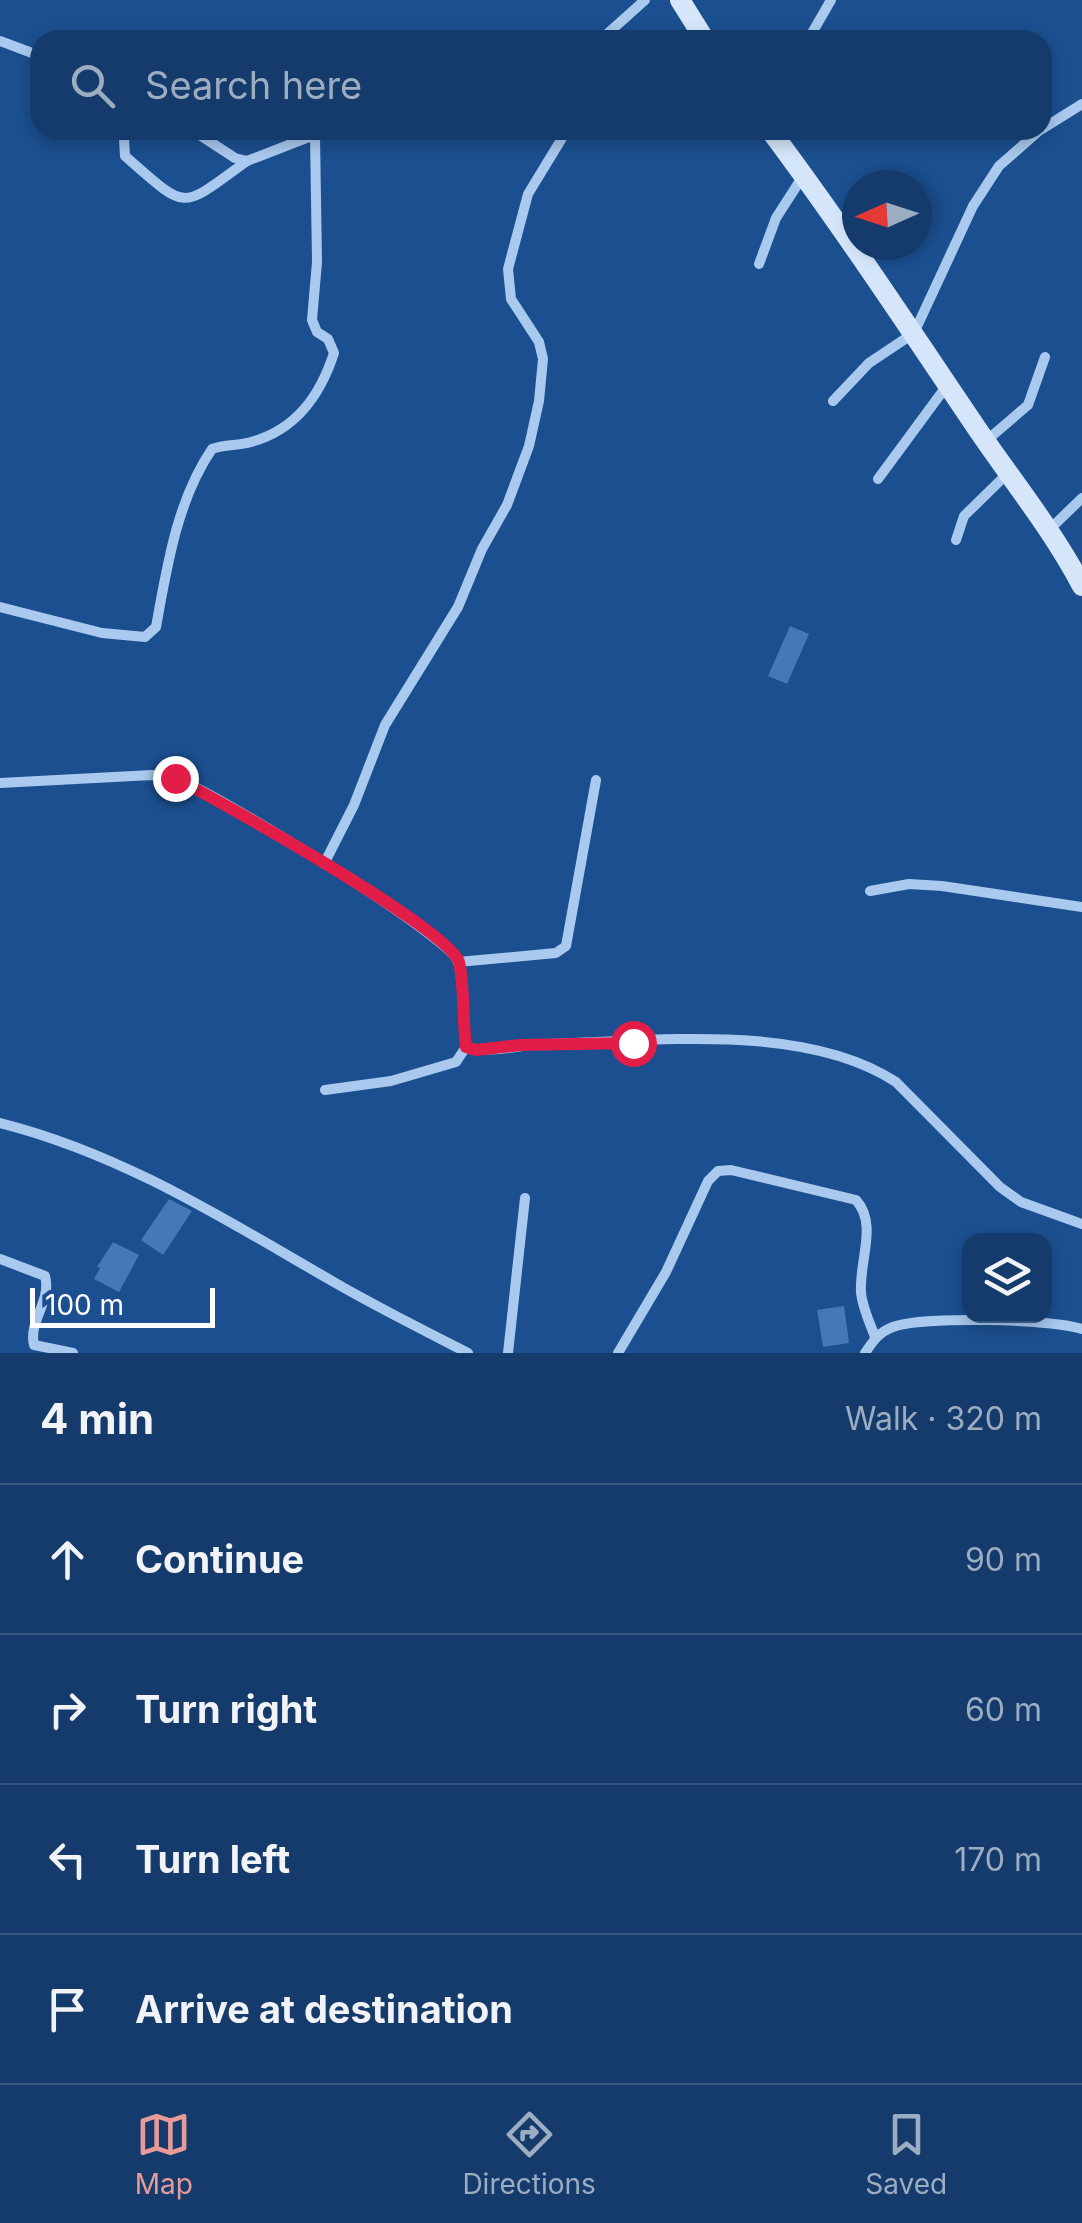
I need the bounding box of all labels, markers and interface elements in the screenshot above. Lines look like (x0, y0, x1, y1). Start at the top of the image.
search box (30, 30, 1052, 140)
icon: search (65, 58, 120, 113)
text: Search here (145, 62, 362, 108)
north arrow (842, 170, 932, 260)
route end (153, 756, 199, 802)
route start (611, 1021, 657, 1067)
map controls (962, 1233, 1052, 1323)
button: layers (962, 1233, 1052, 1323)
scale bar (30, 1283, 215, 1328)
text: 100 m (45, 1288, 124, 1322)
text: 4 min (40, 1393, 154, 1444)
text: Walk · 320 m (845, 1399, 1042, 1438)
icon: ahead (40, 1532, 95, 1587)
text: Continue (135, 1536, 304, 1582)
text: 90 m (965, 1540, 1042, 1579)
icon: right (40, 1682, 95, 1737)
text: Turn right (135, 1686, 317, 1732)
text: 60 m (965, 1690, 1042, 1729)
icon: left (40, 1832, 95, 1887)
text: Turn left (135, 1836, 290, 1882)
text: 170 m (954, 1840, 1042, 1879)
icon: arrive (40, 1982, 95, 2037)
text: Arrive at destination (135, 1986, 513, 2032)
tab: Map (135, 2107, 193, 2201)
tab: Directions (462, 2107, 596, 2201)
tab: Saved (865, 2107, 947, 2201)

